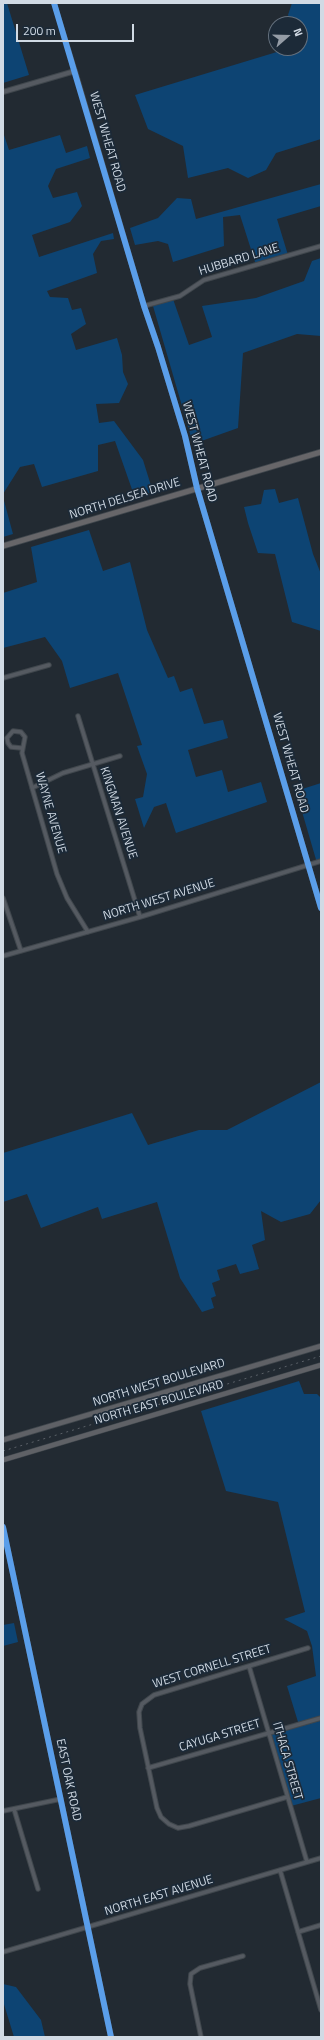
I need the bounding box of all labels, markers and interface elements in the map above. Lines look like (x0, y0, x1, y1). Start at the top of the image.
scale bar (18, 16, 136, 42)
north arrow (268, 16, 308, 56)
text: 200 m (23, 21, 56, 40)
text: N (290, 26, 307, 39)
street label: WEST WHEAT ROAD (86, 90, 128, 194)
street label: HUBBARD LANE (197, 241, 281, 279)
street label: WEST WHEAT ROAD (179, 400, 219, 504)
street label: NORTH DELSEA DRIVE (68, 475, 182, 523)
street label: WEST WHEAT ROAD (269, 711, 311, 815)
street label: KINGMAN AVENUE (96, 765, 140, 861)
street label: WAYNE AVENUE (32, 771, 68, 855)
street label: NORTH WEST AVENUE (101, 876, 217, 924)
street label: NORTH WEST BOULEVARD (91, 1356, 227, 1410)
street label: NORTH EAST BOULEVARD (93, 1378, 225, 1428)
street label: WEST CORNELL STREET (151, 1642, 273, 1692)
street label: CAYUGA STREET (178, 1717, 262, 1755)
street label: ITHACA STREET (269, 1720, 305, 1802)
street label: EAST OAK ROAD (52, 1738, 84, 1822)
street label: NORTH EAST AVENUE (103, 1873, 215, 1919)

